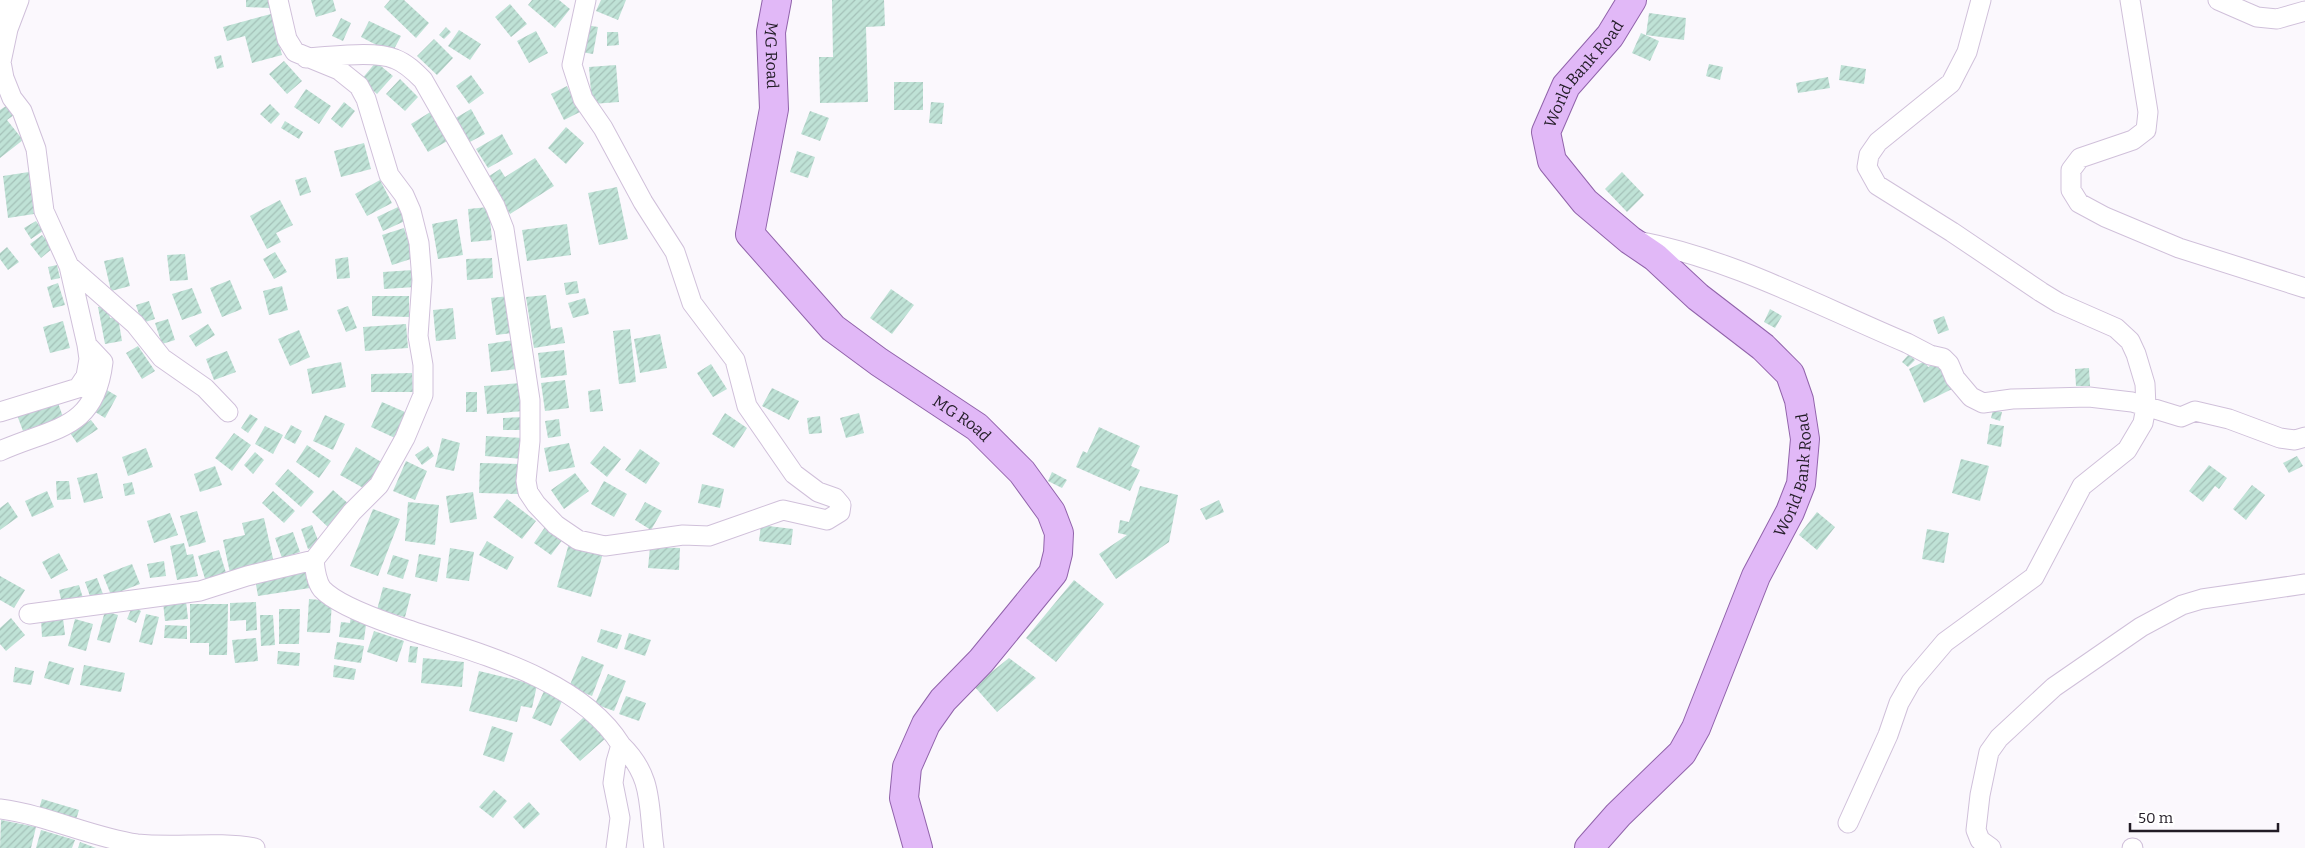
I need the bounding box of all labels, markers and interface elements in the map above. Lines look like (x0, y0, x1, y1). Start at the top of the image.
street label: World Bank Road (1540, 17, 1628, 130)
street label: MG Road (760, 20, 782, 90)
street label: MG Road (929, 392, 995, 446)
street label: World Bank Road (1770, 411, 1815, 540)
scale bar (2130, 800, 2278, 832)
text: 50 m (2138, 809, 2174, 827)

